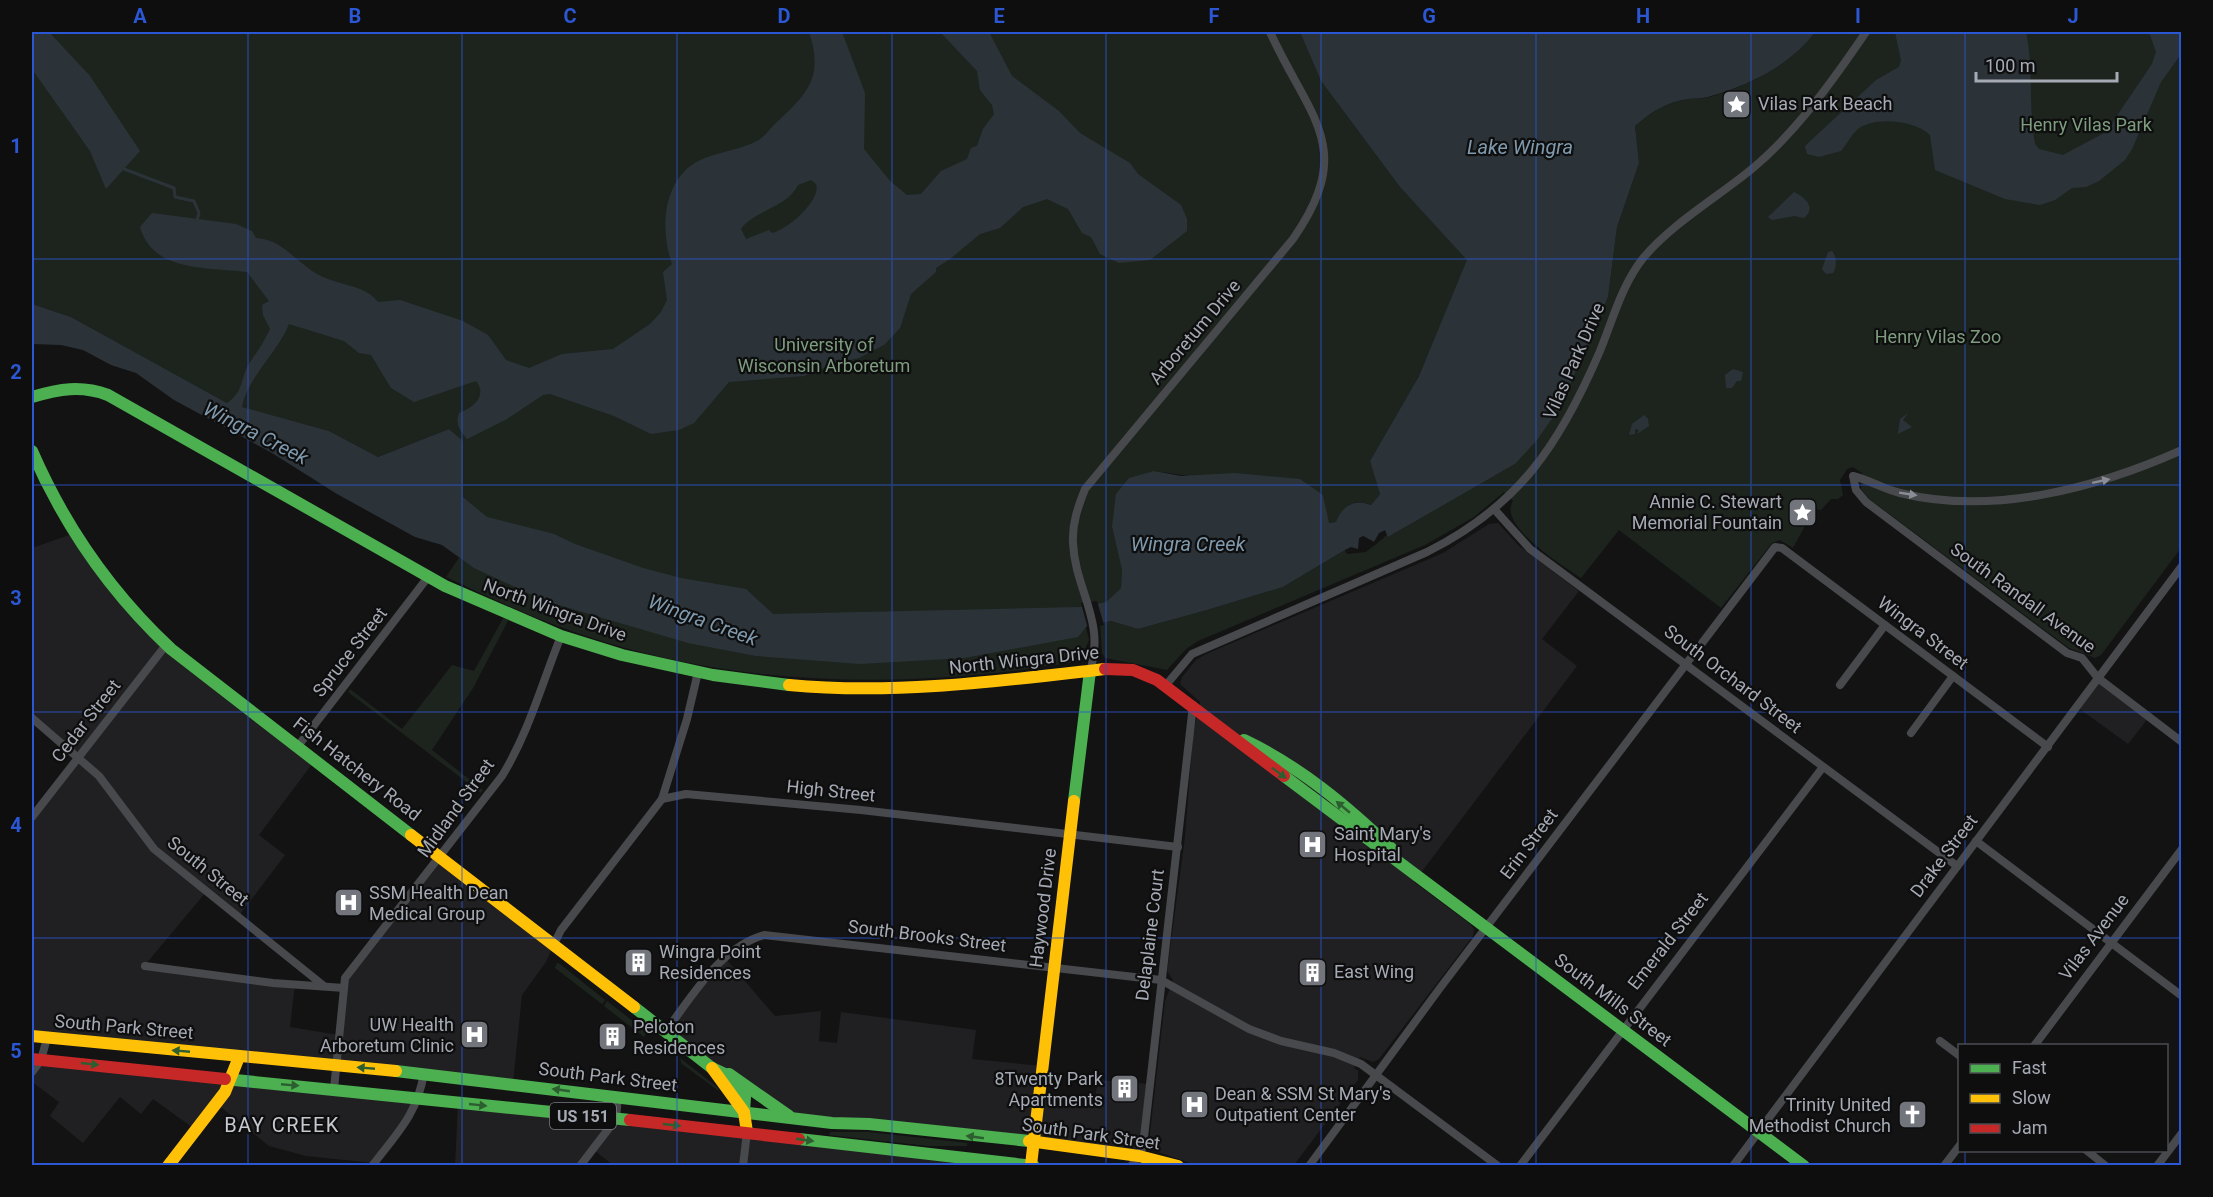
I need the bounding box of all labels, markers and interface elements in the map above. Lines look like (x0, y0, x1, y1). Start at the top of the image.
text: A (133, 4, 147, 28)
text: B (349, 4, 361, 28)
text: C (563, 4, 577, 28)
text: D (778, 4, 791, 28)
text: E (993, 4, 1005, 28)
text: F (1209, 4, 1220, 28)
text: G (1422, 4, 1436, 28)
text: H (1636, 4, 1650, 28)
text: I (1855, 4, 1861, 28)
text: J (2067, 4, 2079, 28)
scale bar (1976, 45, 2117, 83)
text: 100 m (1985, 55, 2036, 76)
place icon: Vilas Park Beach (1721, 88, 1753, 120)
place label: Vilas Park Beach (1758, 93, 1892, 114)
park label: Henry Vilas Park (2020, 114, 2153, 135)
text: 1 (10, 134, 22, 158)
water label: Lake Wingra (1467, 135, 1573, 159)
street label: Arboretum Drive (1145, 275, 1245, 388)
street label: Vilas Park Drive (1539, 299, 1609, 422)
park label: Henry Vilas Zoo (1875, 326, 2001, 347)
park label: University of Wisconsin Arboretum (738, 334, 910, 376)
text: 2 (10, 360, 22, 384)
water label: Wingra Creek (199, 396, 314, 470)
one-way arrow (2092, 476, 2111, 485)
one-way arrow (1899, 490, 1918, 499)
place label: Annie C. Stewart Memorial Fountain (1632, 491, 1782, 533)
place icon: Annie C. Stewart Memorial Fountain (1787, 496, 1819, 528)
water label: Wingra Creek (1131, 532, 1246, 556)
street label: South Randall Avenue (1947, 538, 2100, 657)
street label: North Wingra Drive (481, 574, 630, 645)
text: 3 (10, 586, 22, 610)
water label: Wingra Creek (645, 589, 762, 651)
street label: Wingra Street (1874, 592, 1973, 674)
street label: Spruce Street (308, 603, 391, 701)
street label: South Orchard Street (1660, 620, 1806, 737)
street label: North Wingra Drive (948, 641, 1100, 678)
street label: Cedar Street (47, 675, 124, 766)
street label: Fish Hatchery Road (289, 712, 425, 825)
street label: Midland Street (413, 754, 498, 861)
one-way arrow (1271, 767, 1286, 779)
street label: High Street (786, 775, 877, 806)
one-way arrow (1336, 801, 1351, 814)
street label: Erin Street (1495, 804, 1562, 883)
street label: Drake Street (1906, 810, 1981, 901)
text: 4 (10, 813, 22, 837)
place label: Saint Mary's Hospital (1334, 823, 1431, 865)
hospital icon: Saint Mary's Hospital (1297, 828, 1329, 860)
street label: South Street (163, 831, 253, 910)
street label: Haywood Drive (1025, 847, 1060, 969)
street label: Delaplaine Court (1131, 868, 1168, 1002)
place label: SSM Health Dean Medical Group (369, 882, 508, 924)
hospital icon: SSM Health Dean Medical Group (332, 887, 364, 919)
street label: Emerald Street (1623, 888, 1712, 993)
street label: Vilas Avenue (2054, 889, 2133, 984)
street label: South Brooks Street (847, 915, 1007, 956)
place label: Wingra Point Residences (659, 941, 761, 983)
building icon: Wingra Point Residences (622, 946, 654, 978)
street label: South Mills Street (1551, 949, 1676, 1051)
building icon: East Wing (1297, 956, 1329, 988)
place label: East Wing (1334, 961, 1414, 982)
street label: South Park Street (54, 1010, 194, 1043)
place label: UW Health Arboretum Clinic (320, 1014, 454, 1056)
place label: Peloton Residences (633, 1016, 725, 1058)
hospital icon: UW Health Arboretum Clinic (459, 1019, 491, 1051)
building icon: Peloton Residences (596, 1021, 628, 1053)
text: 5 (10, 1039, 22, 1063)
legend (1958, 1044, 2168, 1152)
one-way arrow (171, 1046, 190, 1056)
text: Fast (2012, 1057, 2047, 1078)
street label: South Park Street (538, 1058, 679, 1095)
one-way arrow (80, 1059, 99, 1069)
one-way arrow (356, 1063, 375, 1073)
place label: 8Twenty Park Apartments (994, 1068, 1104, 1110)
building icon: 8Twenty Park Apartments (1108, 1073, 1140, 1105)
one-way arrow (281, 1080, 300, 1090)
place label: Dean & SSM St Mary's Outpatient Center (1215, 1083, 1391, 1125)
one-way arrow (551, 1085, 570, 1094)
text: Slow (2012, 1087, 2051, 1108)
hospital icon: Dean & SSM St Mary's Outpatient Center (1178, 1088, 1210, 1120)
place label: Trinity United Methodist Church (1749, 1094, 1891, 1136)
church icon: Trinity United Methodist Church (1896, 1099, 1928, 1131)
one-way arrow (468, 1100, 487, 1110)
road number: US 151 (550, 1103, 616, 1129)
district label: BAY CREEK (224, 1113, 340, 1137)
street label: South Park Street (1021, 1113, 1162, 1154)
text: Jam (2012, 1117, 2048, 1138)
one-way arrow (662, 1120, 681, 1130)
one-way arrow (966, 1133, 985, 1142)
one-way arrow (795, 1135, 814, 1144)

